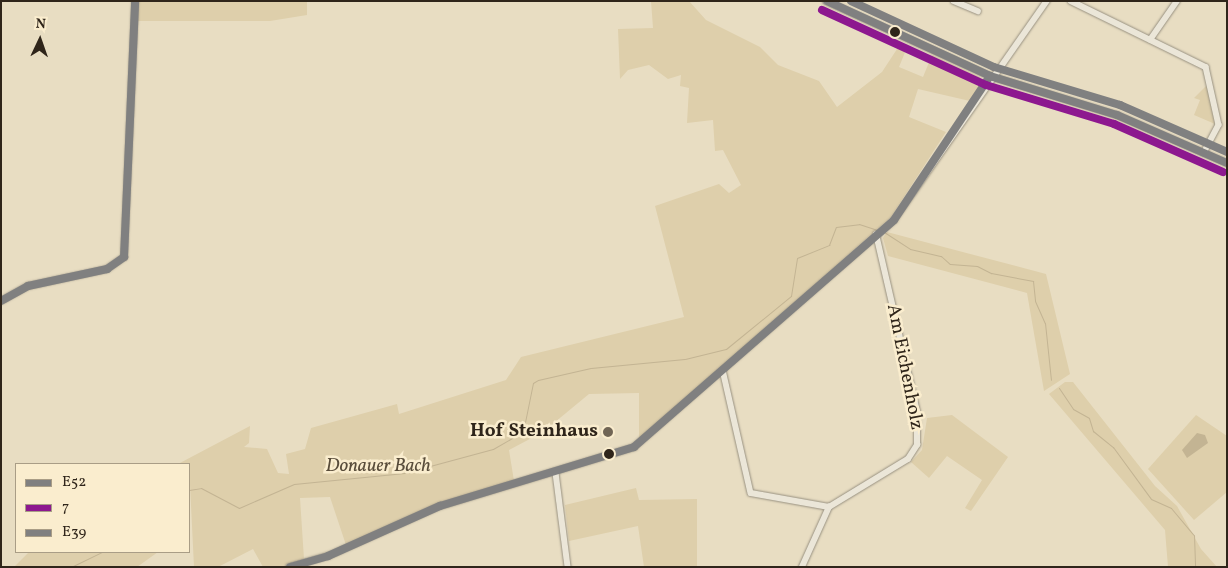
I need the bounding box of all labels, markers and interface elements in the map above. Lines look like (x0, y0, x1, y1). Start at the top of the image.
north arrow (15, 15, 65, 65)
text: N (35, 15, 46, 34)
unlabelled marker (890, 27, 900, 37)
street label: Am Eichenholz (881, 302, 927, 432)
place label: Hof Steinhaus (471, 421, 598, 443)
marker: Hof Steinhaus (602, 426, 614, 438)
unlabelled marker (604, 449, 614, 459)
park label: Donauer Bach (325, 456, 431, 478)
legend (15, 463, 190, 553)
text: E52 (62, 472, 86, 493)
text: 7 (62, 497, 69, 518)
text: E39 (62, 522, 86, 543)

